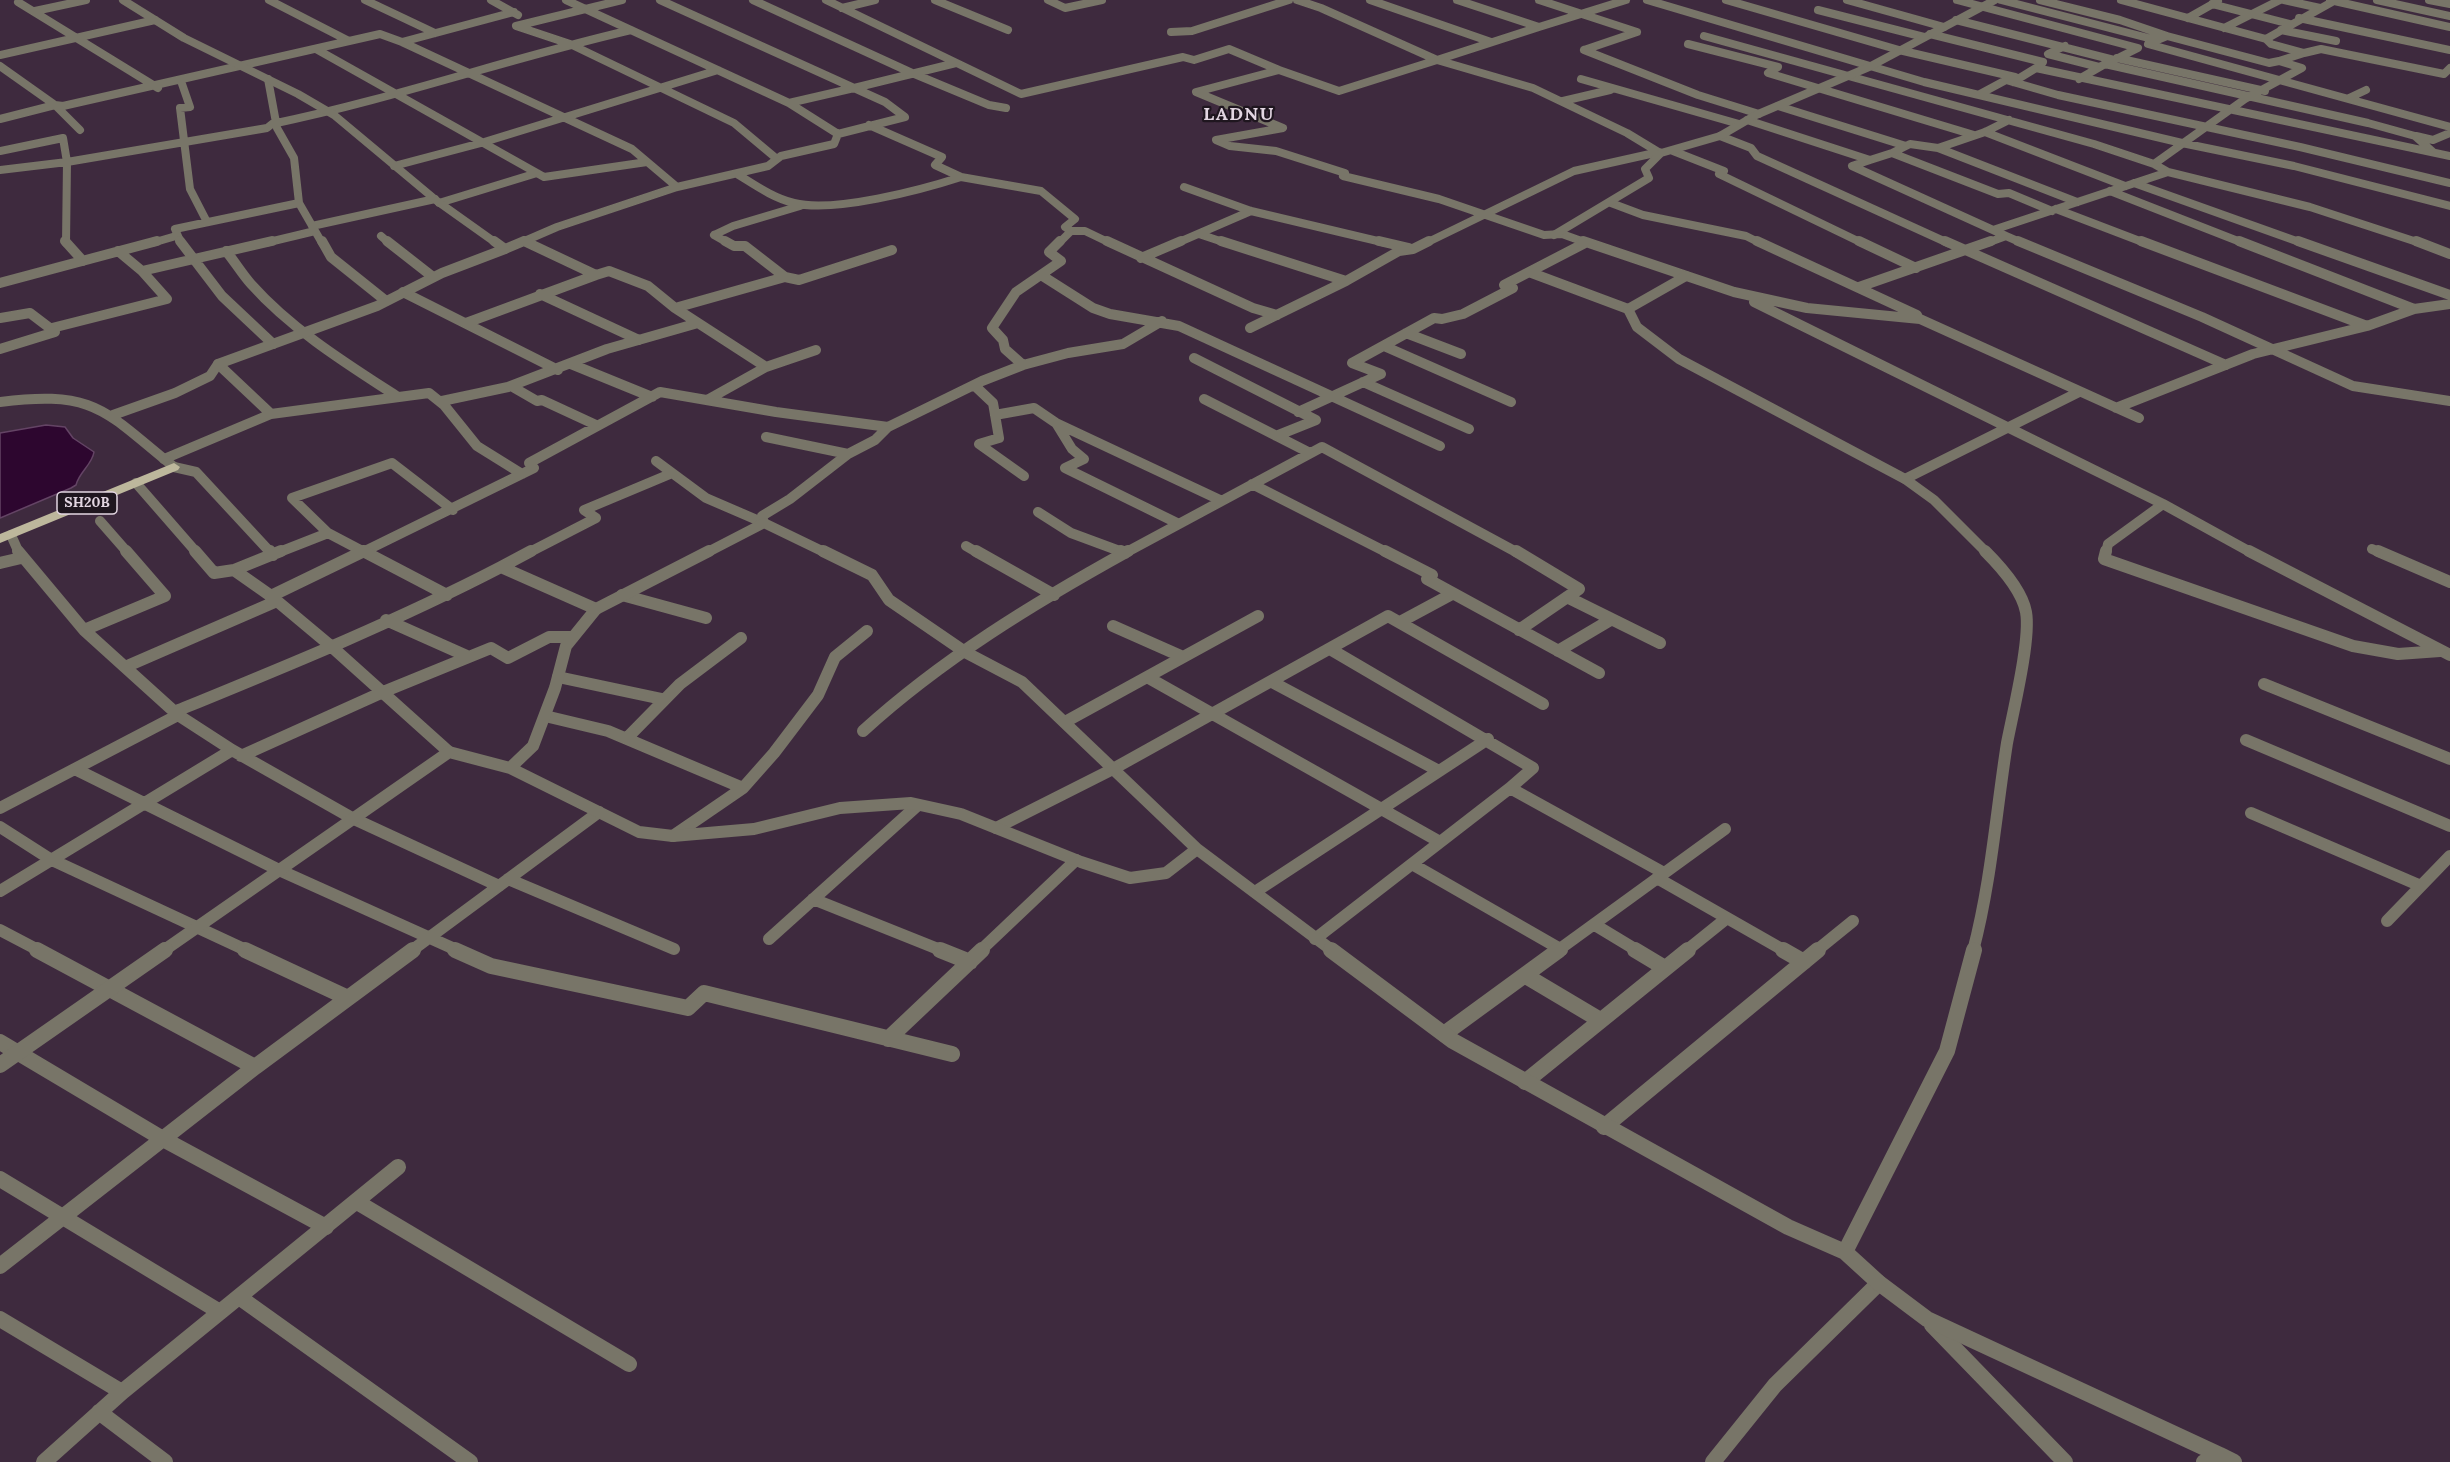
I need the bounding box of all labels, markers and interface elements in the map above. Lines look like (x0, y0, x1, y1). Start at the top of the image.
district label: LADNU (1203, 104, 1275, 126)
road number: SH20B (57, 492, 117, 514)

